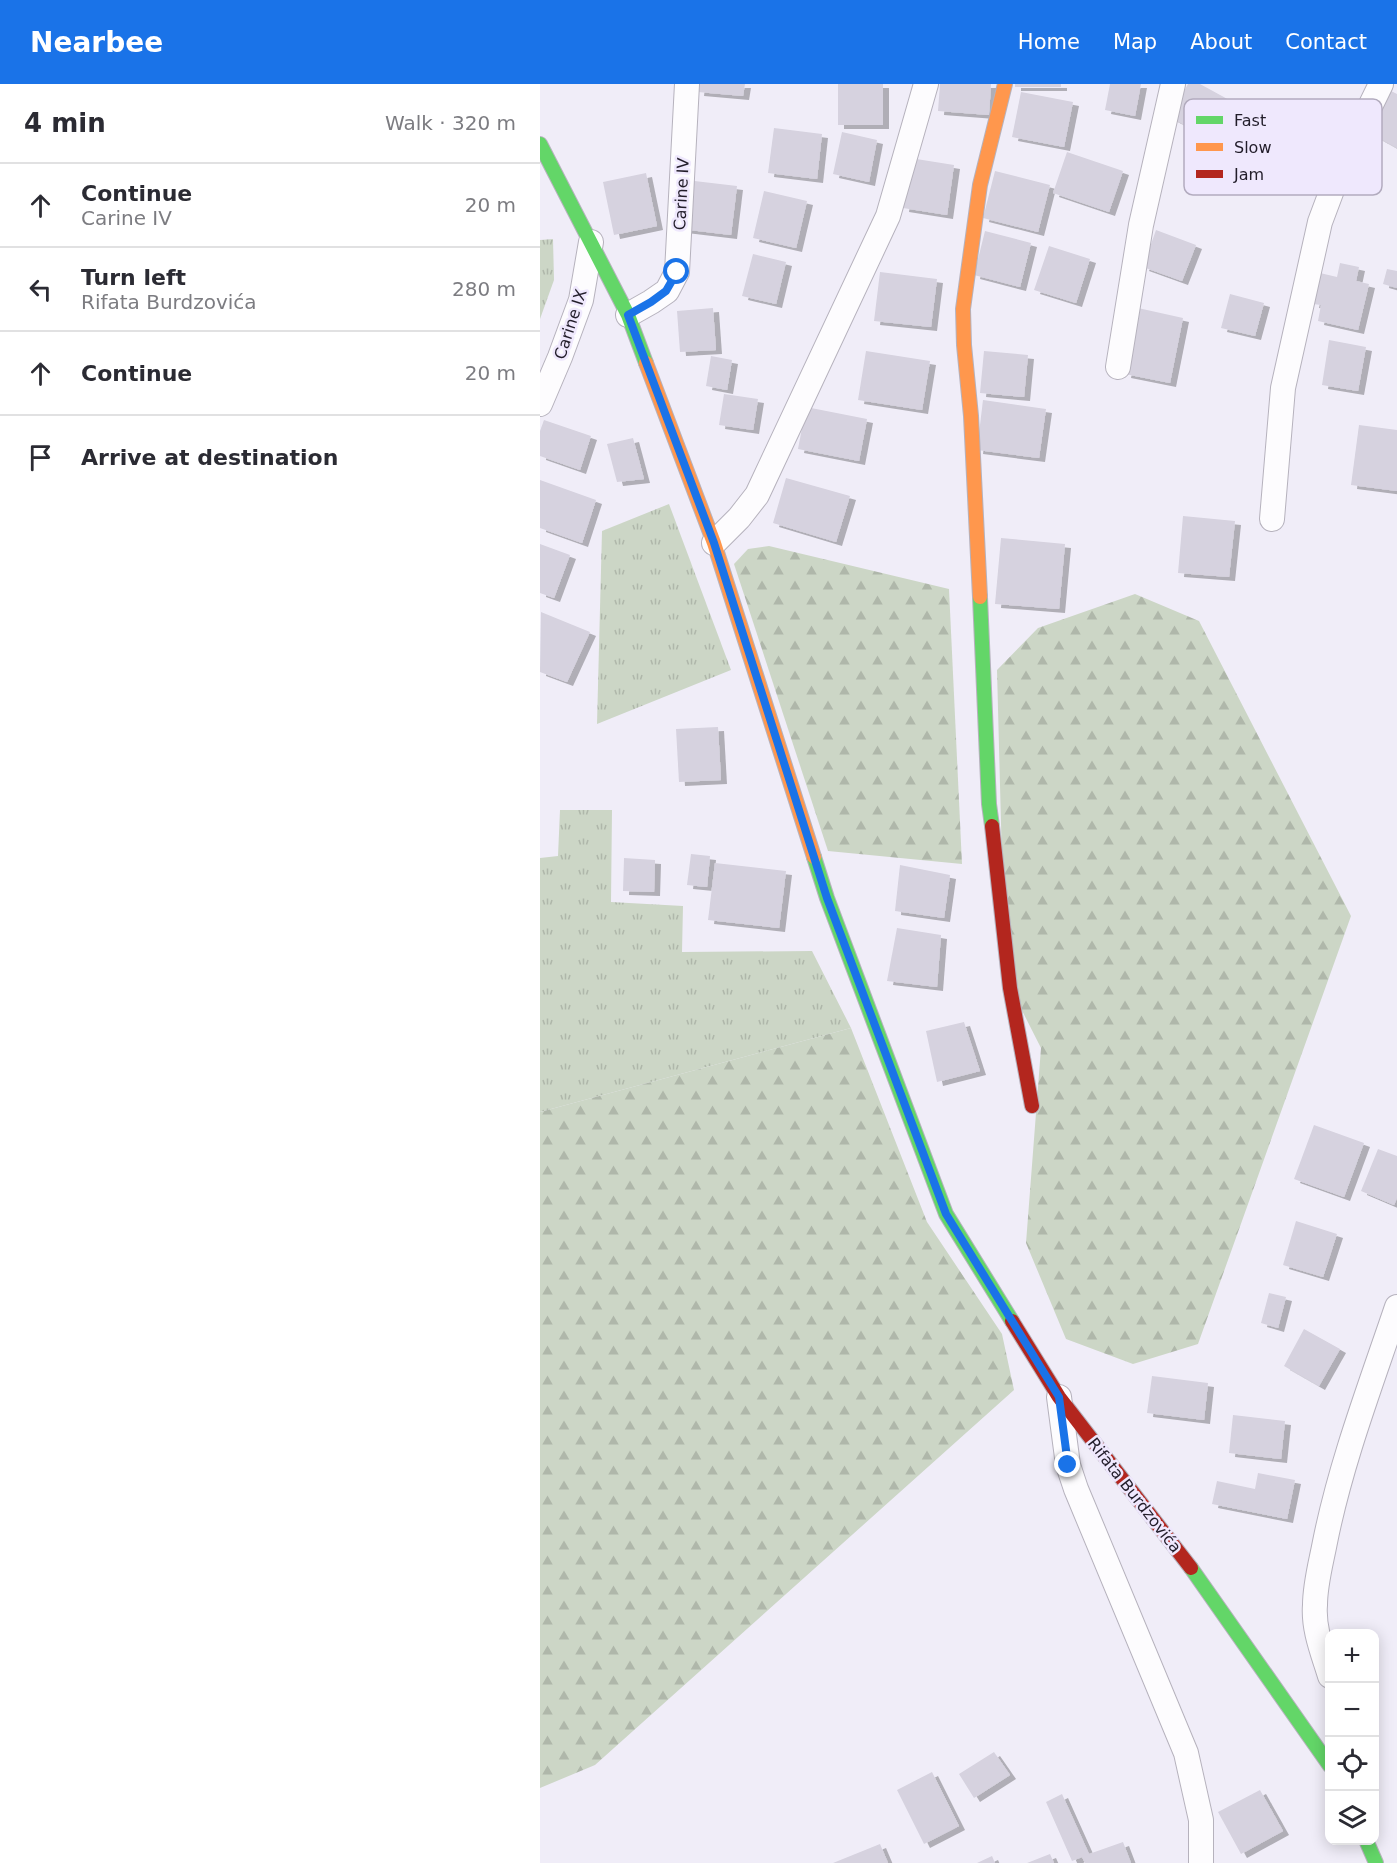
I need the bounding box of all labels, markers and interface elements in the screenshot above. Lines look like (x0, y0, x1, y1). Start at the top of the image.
text: Nearbee (30, 26, 163, 59)
text: Home (1018, 30, 1080, 54)
text: Map (1113, 30, 1157, 54)
text: About (1190, 30, 1252, 54)
text: Contact (1285, 30, 1367, 54)
legend (1184, 99, 1382, 195)
text: 4 min (24, 108, 106, 138)
text: Walk · 320 m (385, 111, 516, 135)
text: Fast (1234, 111, 1266, 130)
text: Slow (1234, 138, 1271, 157)
street label: Carine IV (670, 157, 693, 231)
text: Jam (1233, 165, 1264, 184)
text: Continue (81, 181, 192, 206)
icon: ahead (24, 189, 57, 222)
text: 20 m (465, 193, 516, 217)
text: Carine IV (81, 206, 172, 230)
route start (663, 258, 689, 284)
text: Turn left (81, 265, 186, 290)
icon: left (24, 273, 57, 306)
text: 280 m (452, 277, 516, 301)
street label: Carine IX (550, 287, 591, 362)
text: Rifata Burdzovića (81, 290, 257, 314)
icon: ahead (24, 357, 57, 390)
text: Continue (81, 361, 192, 386)
text: 20 m (465, 361, 516, 385)
icon: arrive (24, 441, 57, 474)
text: Arrive at destination (81, 445, 338, 470)
street label: Rifata Burdzovića (1084, 1434, 1185, 1556)
route end (1054, 1451, 1080, 1477)
map controls (1325, 1629, 1379, 1845)
button: + (1325, 1629, 1379, 1683)
button: − (1325, 1683, 1379, 1737)
button: locate (1325, 1737, 1379, 1791)
button: layers (1325, 1791, 1379, 1845)

